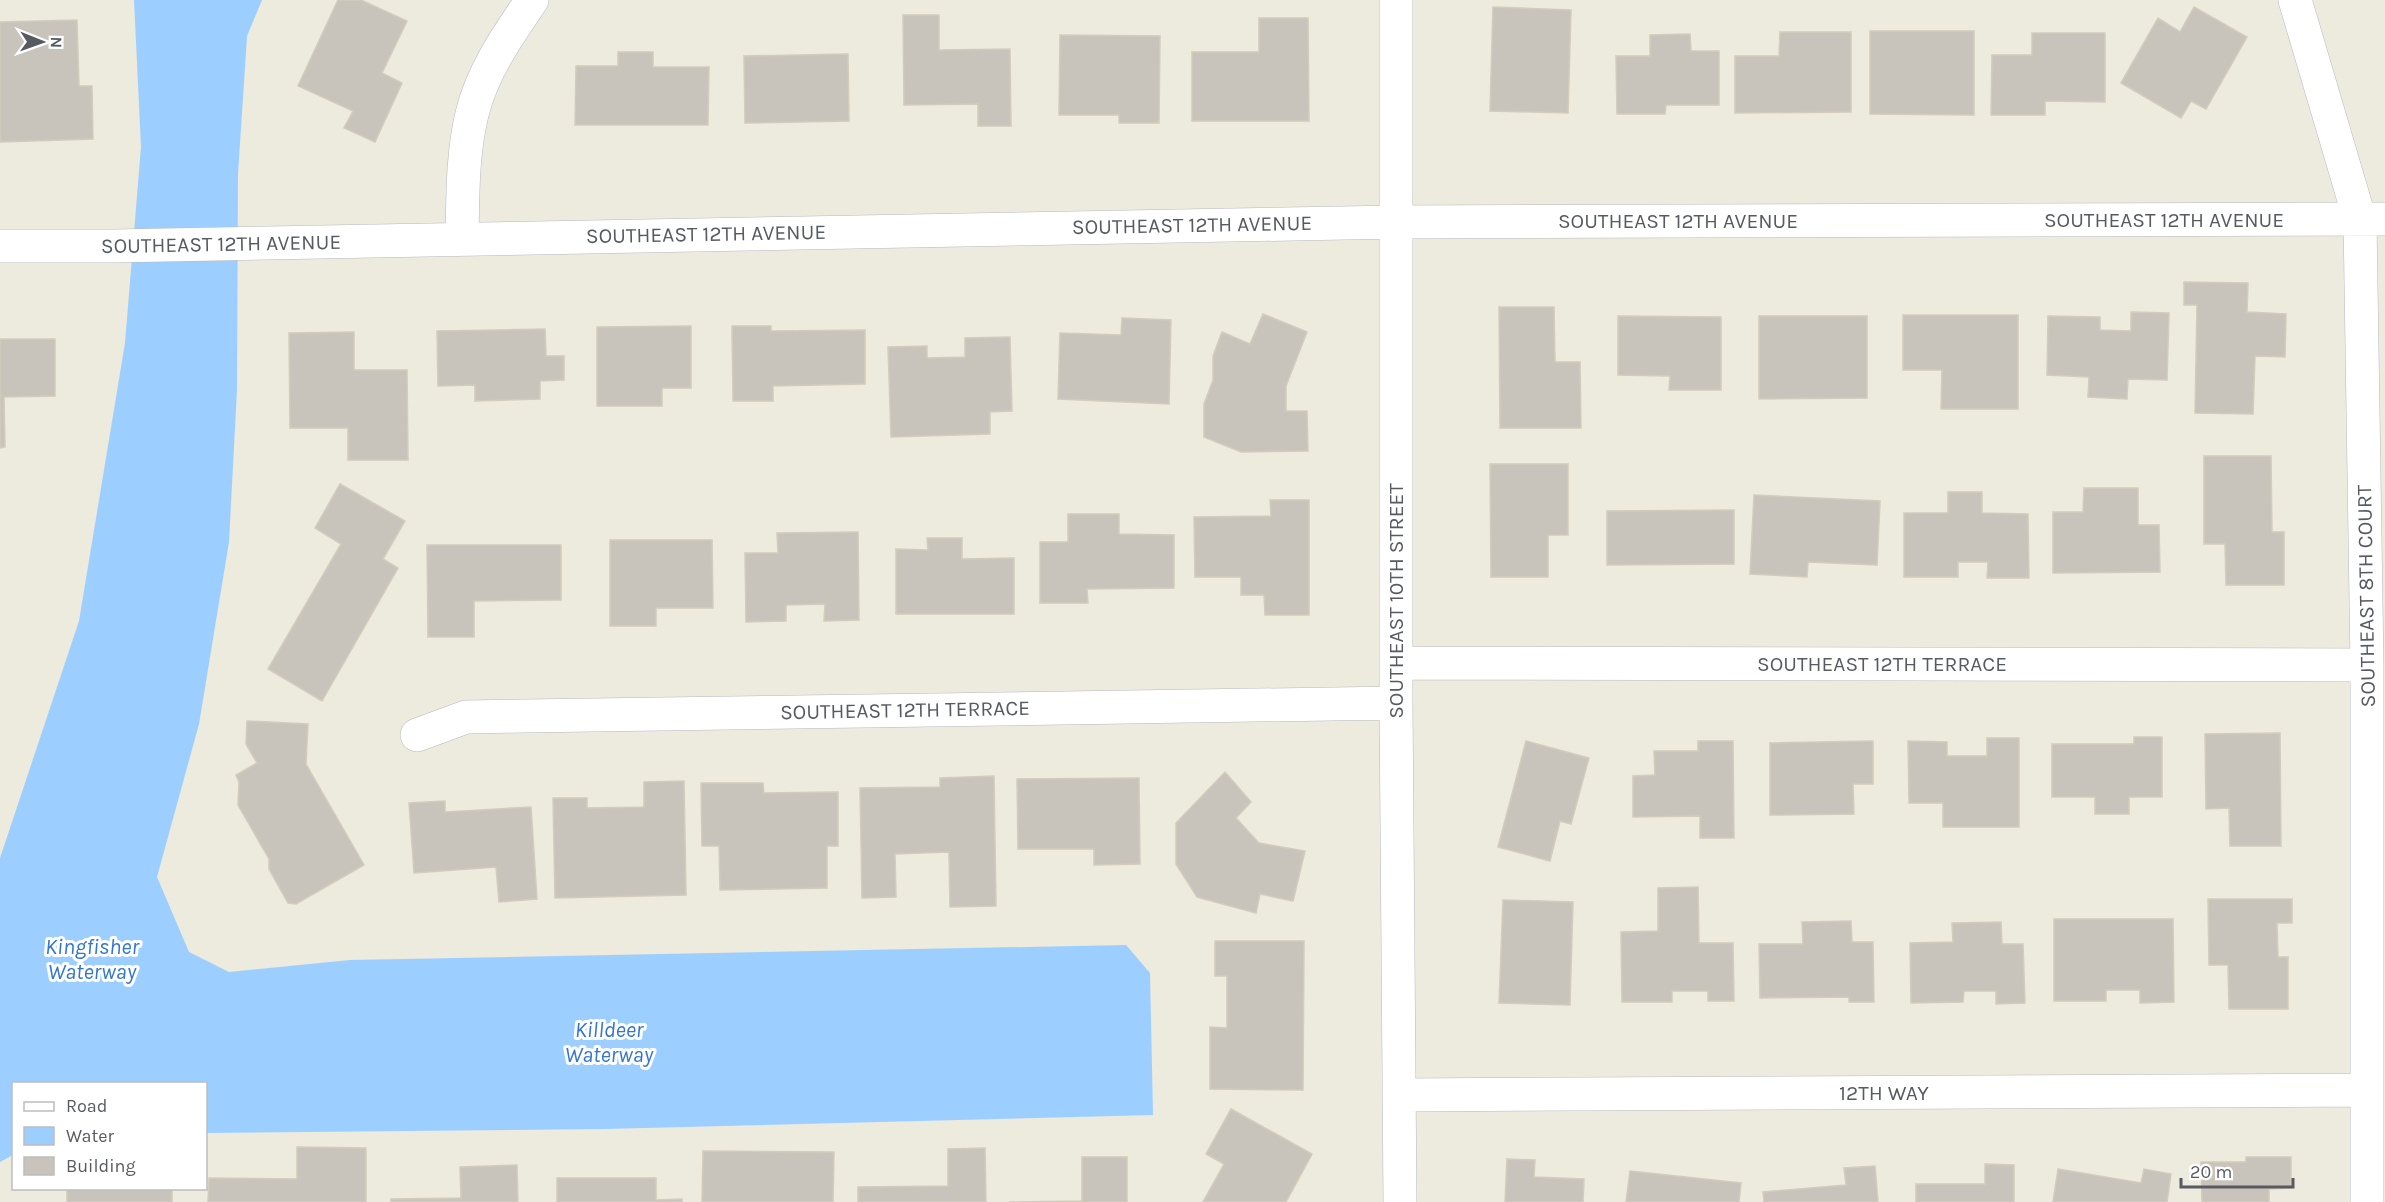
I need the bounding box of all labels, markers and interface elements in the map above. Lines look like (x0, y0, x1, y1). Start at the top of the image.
north arrow (12, 12, 72, 72)
text: N (47, 36, 66, 48)
street label: SOUTHEAST 12TH AVENUE (2044, 208, 2284, 232)
street label: SOUTHEAST 12TH AVENUE (1558, 209, 1798, 233)
street label: SOUTHEAST 12TH AVENUE (1072, 211, 1312, 239)
street label: SOUTHEAST 12TH AVENUE (586, 220, 826, 248)
street label: SOUTHEAST 12TH AVENUE (101, 230, 341, 258)
street label: SOUTHEAST 10TH STREET (1384, 483, 1408, 719)
street label: SOUTHEAST 8TH COURT (2352, 484, 2380, 707)
street label: SOUTHEAST 12TH TERRACE (1757, 652, 2007, 676)
street label: SOUTHEAST 12TH TERRACE (780, 696, 1030, 724)
water label: Kingfisher Waterway (45, 934, 140, 985)
water label: Killdeer Waterway (565, 1017, 655, 1068)
street label: 12TH WAY (1839, 1081, 1929, 1105)
legend (12, 1082, 207, 1190)
text: Road (66, 1095, 107, 1117)
text: Water (66, 1125, 114, 1147)
scale bar (2181, 1151, 2294, 1189)
text: Building (66, 1155, 136, 1177)
text: 20 m (2190, 1161, 2232, 1183)

